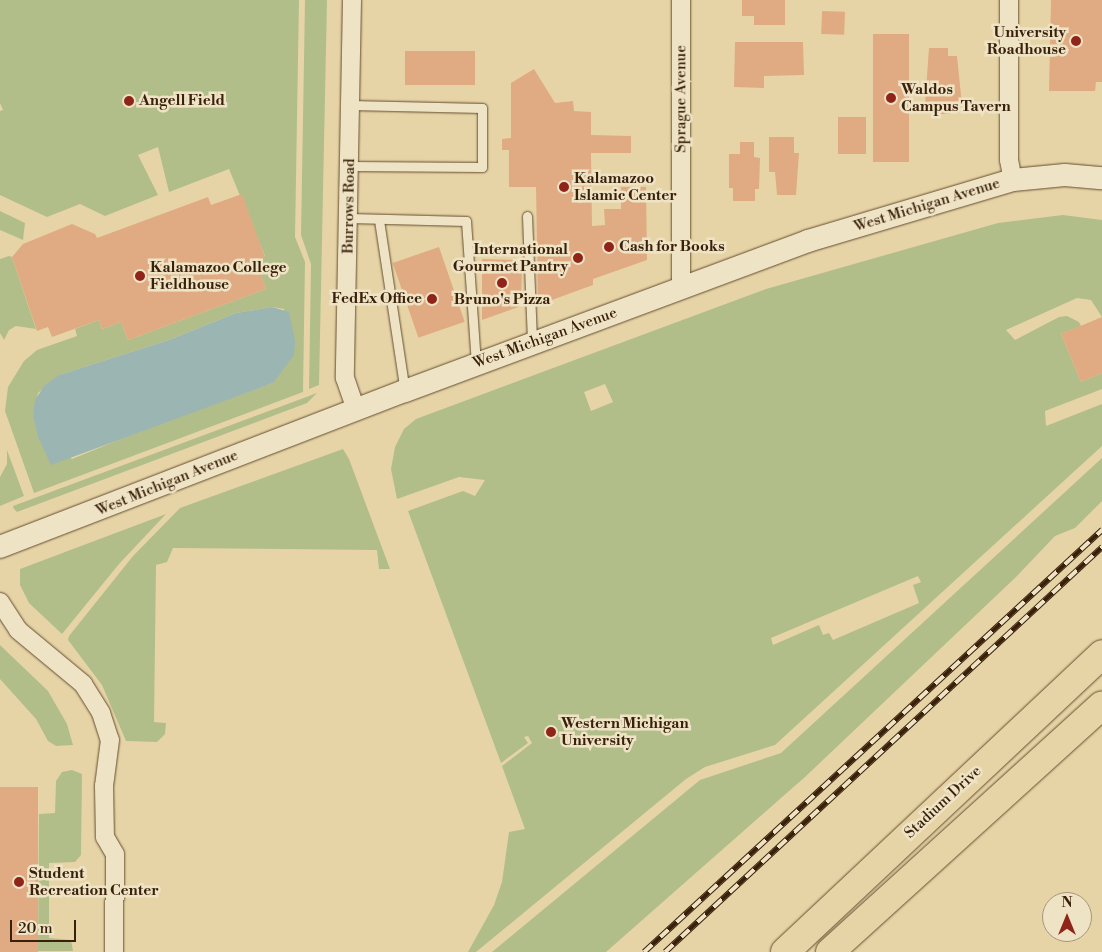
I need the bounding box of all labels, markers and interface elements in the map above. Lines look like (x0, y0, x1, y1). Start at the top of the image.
place label: University Roadhouse (987, 23, 1066, 58)
marker: University Roadhouse (1070, 35, 1082, 47)
street label: Sprague Avenue (672, 45, 690, 153)
place label: Waldos Campus Tavern (901, 80, 1011, 115)
place label: Angell Field (139, 92, 225, 110)
marker: Waldos Campus Tavern (885, 92, 897, 104)
marker: Angell Field (123, 95, 135, 107)
street label: Burrows Road (339, 158, 359, 254)
place label: Kalamazoo Islamic Center (574, 169, 677, 204)
street label: West Michigan Avenue (852, 174, 1002, 236)
marker: Kalamazoo Islamic Center (558, 181, 570, 193)
place label: Cash for Books (619, 238, 725, 256)
place label: International Gourmet Pantry (453, 240, 568, 275)
marker: Cash for Books (603, 241, 615, 253)
marker: International Gourmet Pantry (572, 252, 584, 264)
place label: Kalamazoo College Fieldhouse (150, 258, 287, 293)
marker: Kalamazoo College Fieldhouse (134, 270, 146, 282)
marker: Bruno's Pizza (496, 277, 508, 289)
place label: FedEx Office (332, 290, 422, 308)
place label: Bruno's Pizza (454, 291, 550, 309)
marker: FedEx Office (426, 293, 438, 305)
street label: West Michigan Avenue (471, 304, 619, 372)
street label: West Michigan Avenue (93, 446, 241, 520)
place label: Western Michigan University (561, 714, 689, 749)
marker: Western Michigan University (545, 726, 557, 738)
street label: Stadium Drive (901, 762, 985, 842)
place label: Student Recreation Center (29, 864, 159, 899)
marker: Student Recreation Center (13, 876, 25, 888)
north arrow (1042, 892, 1092, 942)
text: N (1061, 894, 1073, 912)
scale bar (12, 910, 79, 942)
text: 20 m (18, 919, 53, 938)

